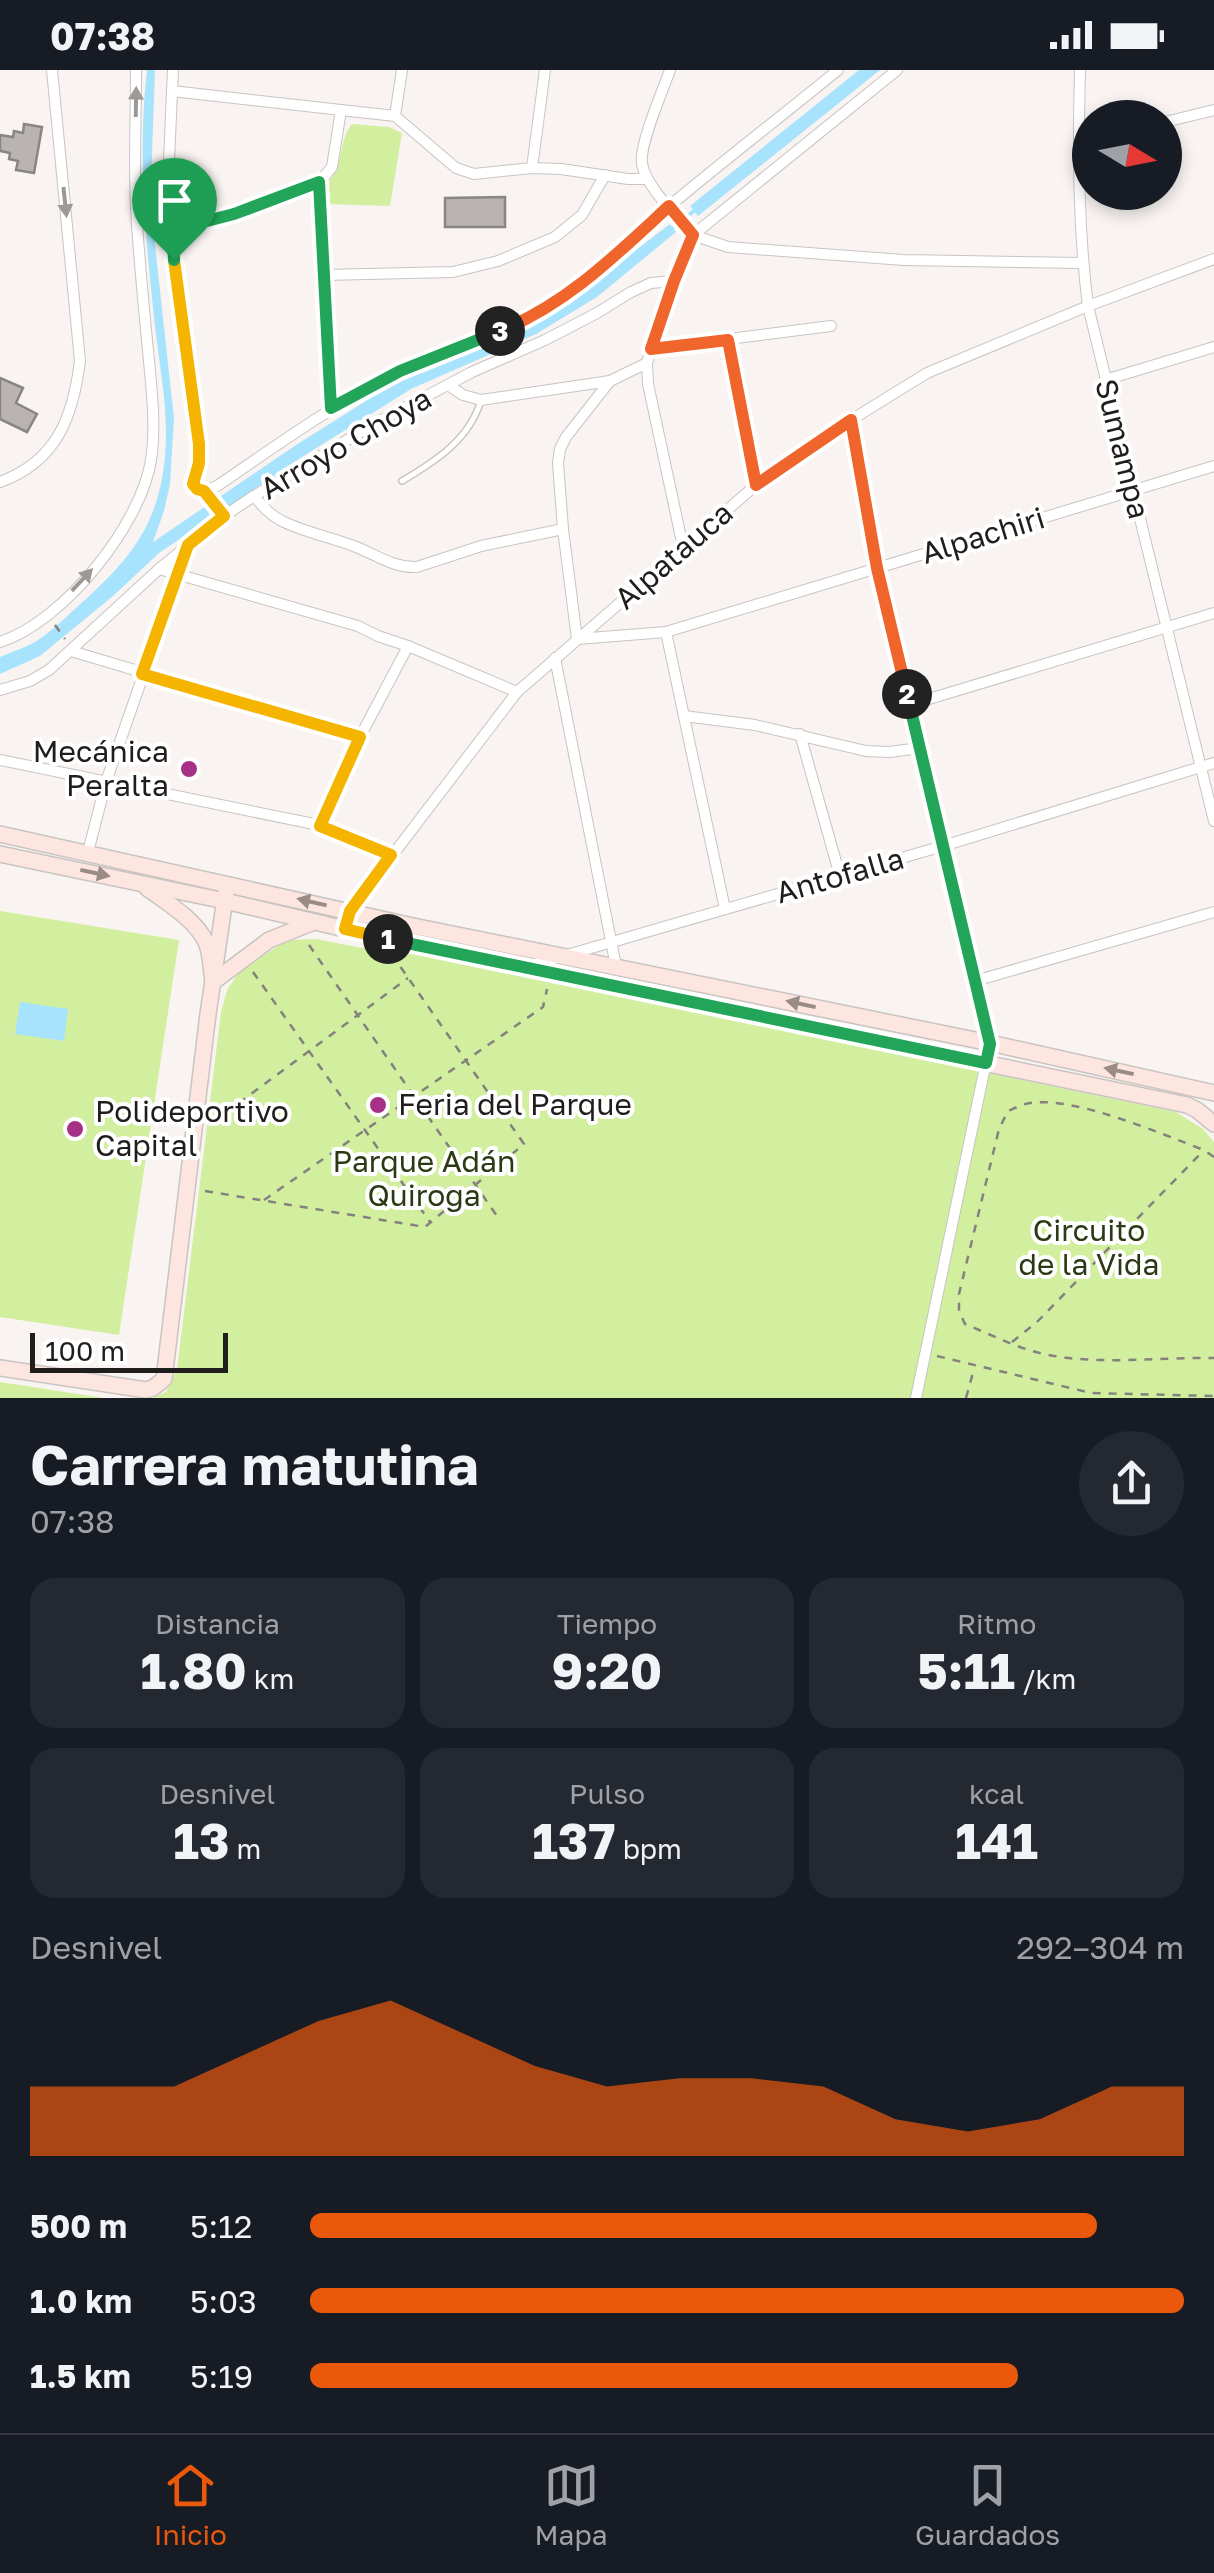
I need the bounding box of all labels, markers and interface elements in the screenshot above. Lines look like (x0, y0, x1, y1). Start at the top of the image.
text: 07:38 (50, 13, 155, 58)
one-way arrow (128, 85, 144, 117)
north arrow (1072, 100, 1182, 210)
map controls (1072, 100, 1182, 210)
pin (132, 158, 217, 261)
icon: arrive (147, 173, 202, 228)
one-way arrow (57, 186, 73, 218)
pin: 3 (475, 306, 525, 356)
text: 3 (491, 314, 509, 347)
street label: Sumampa (1088, 375, 1158, 522)
street label: Arroyo Choya (254, 380, 437, 507)
street label: Alpatauca (607, 494, 740, 616)
street label: Alpachiri (917, 499, 1049, 571)
one-way arrow (70, 569, 93, 593)
pin: 2 (882, 669, 932, 719)
text: 2 (898, 677, 916, 710)
place label: Mecánica Peralta (33, 733, 169, 803)
marker: Mecánica Peralta (178, 758, 200, 780)
street label: Antofalla (772, 840, 908, 910)
one-way arrow (80, 866, 111, 882)
one-way arrow (296, 894, 327, 909)
pin: 1 (363, 914, 413, 964)
text: 1 (381, 922, 395, 955)
one-way arrow (785, 996, 816, 1012)
one-way arrow (1103, 1063, 1134, 1078)
place label: Feria del Parque (398, 1086, 632, 1122)
place label: Polideportivo Capital (95, 1093, 289, 1163)
marker: Feria del Parque (367, 1094, 389, 1116)
marker: Polideportivo Capital (64, 1118, 86, 1140)
park label: Parque Adán Quiroga (333, 1143, 515, 1213)
park label: Circuito de la Vida (1019, 1212, 1159, 1282)
scale bar (30, 1328, 228, 1372)
text: 100 m (45, 1334, 125, 1367)
text: Carrera matutina (30, 1431, 479, 1497)
button: share (1079, 1431, 1184, 1536)
text: 07:38 (30, 1502, 115, 1540)
text: Distancia (155, 1607, 280, 1640)
text: Tiempo (557, 1607, 657, 1640)
text: Ritmo (957, 1607, 1036, 1640)
text: 1.80 (140, 1640, 247, 1700)
text: 9:20 (552, 1640, 662, 1700)
text: 5:11 (917, 1640, 1015, 1700)
text: km (247, 1662, 294, 1695)
text: /km (1015, 1662, 1076, 1695)
text: Desnivel (159, 1777, 275, 1810)
text: Pulso (569, 1777, 645, 1810)
text: kcal (969, 1777, 1024, 1810)
text: 13 (173, 1810, 230, 1870)
text: 137 (532, 1810, 616, 1870)
text: 141 (955, 1810, 1038, 1870)
text: m (230, 1832, 261, 1865)
text: bpm (616, 1832, 682, 1865)
text: Desnivel (30, 1928, 162, 1966)
text: 292–304 m (1016, 1928, 1184, 1966)
text: 500 m (30, 2207, 127, 2245)
text: 5:12 (190, 2207, 252, 2245)
text: 1.0 km (30, 2282, 132, 2320)
text: 5:03 (190, 2282, 257, 2320)
text: 1.5 km (30, 2357, 131, 2395)
text: 5:19 (190, 2357, 253, 2395)
tab: Inicio (154, 2458, 227, 2551)
tab: Mapa (535, 2458, 607, 2551)
tab: Guardados (915, 2458, 1060, 2551)

